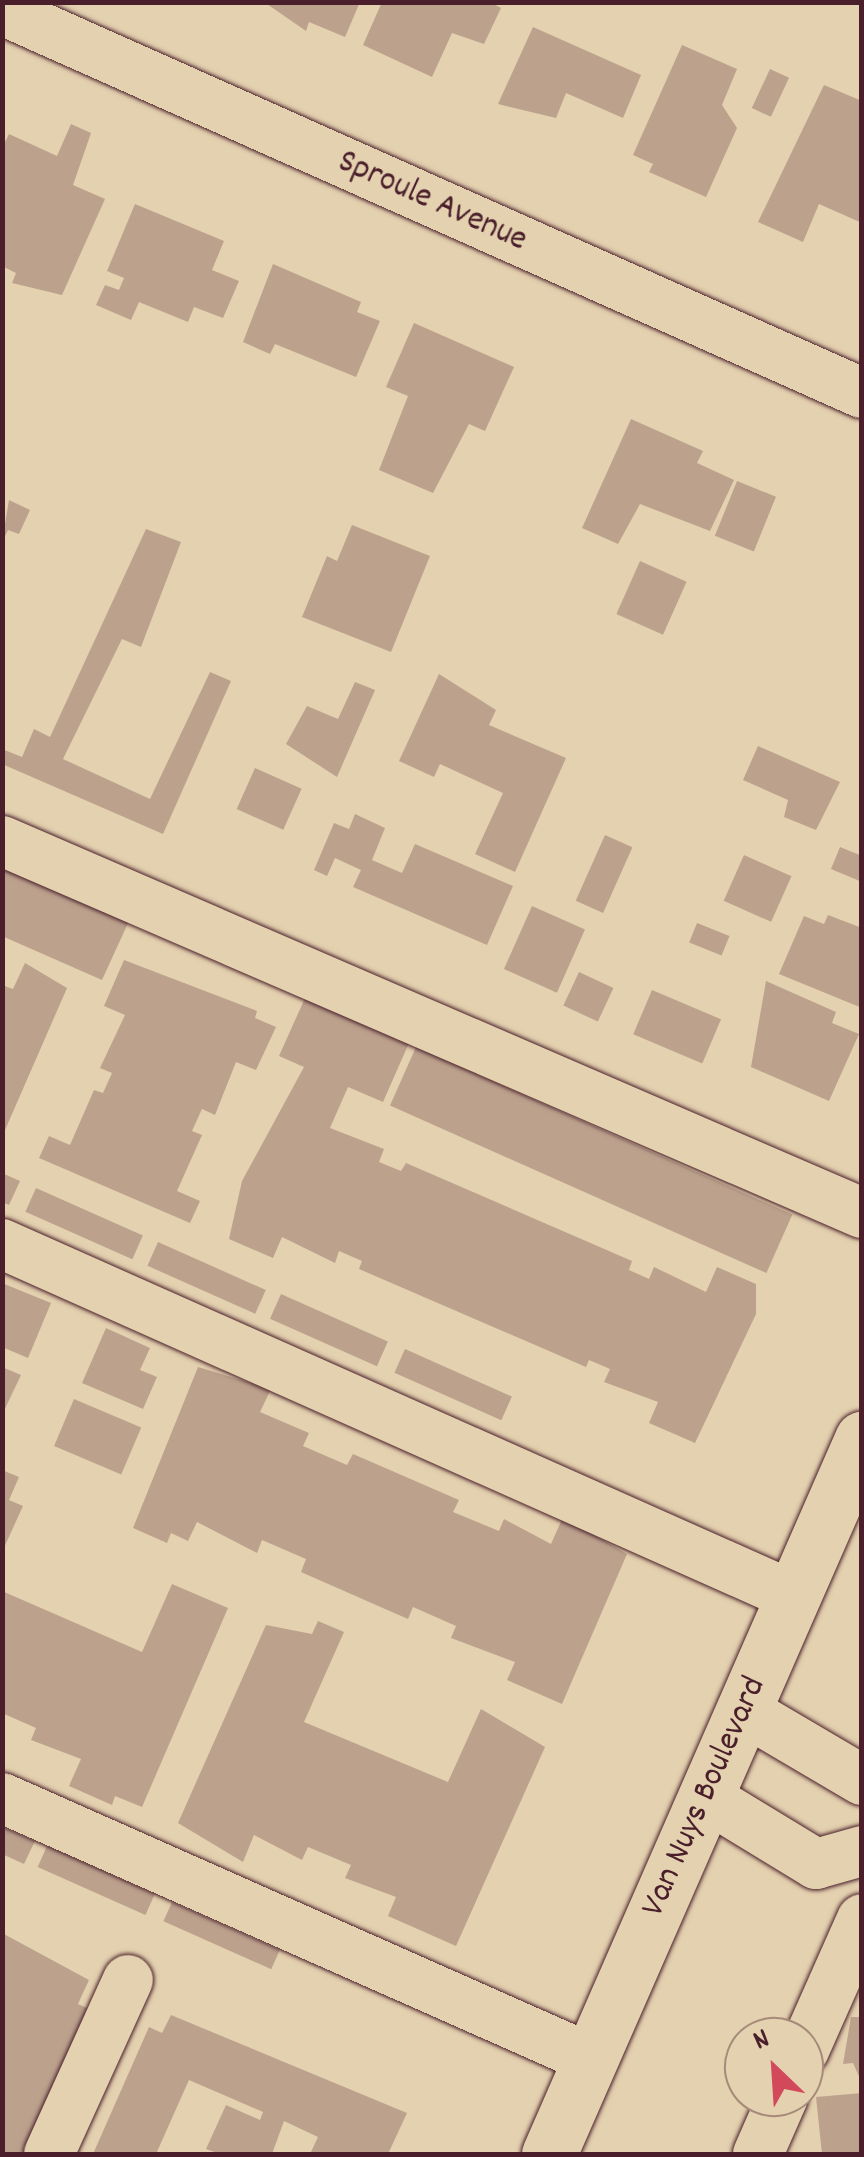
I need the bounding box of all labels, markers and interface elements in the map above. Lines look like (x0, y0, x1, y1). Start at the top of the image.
street label: Sproule Avenue (331, 142, 533, 262)
street label: Van Nuys Boulevard (633, 1671, 777, 1923)
north arrow (724, 2017, 824, 2117)
text: N (747, 2021, 777, 2063)

